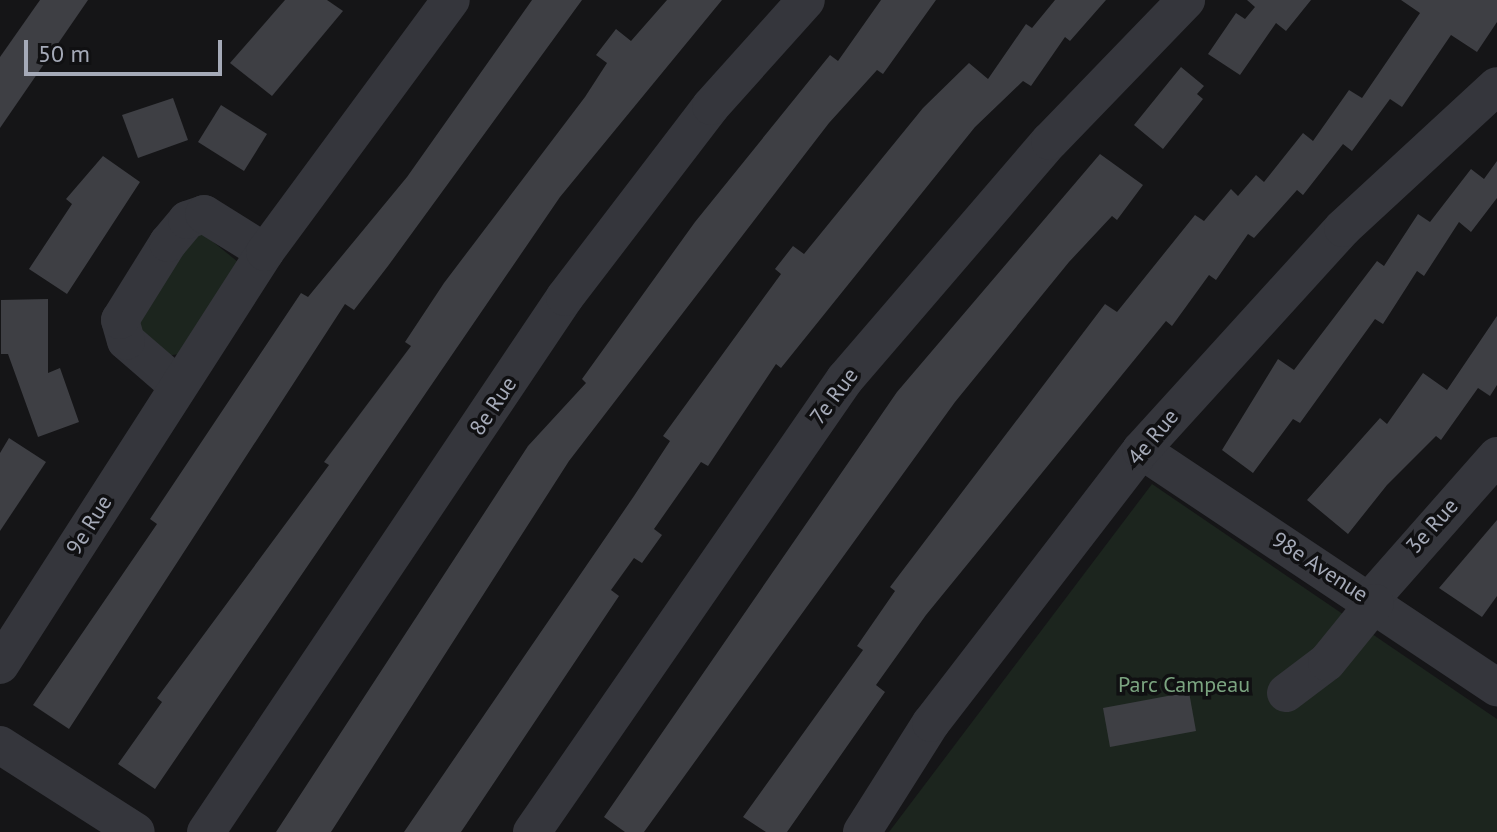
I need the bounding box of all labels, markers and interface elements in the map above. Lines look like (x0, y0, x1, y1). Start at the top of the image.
scale bar (28, 24, 226, 74)
text: 50 m (38, 38, 90, 69)
street label: 7e Rue (804, 363, 864, 429)
street label: 8e Rue (464, 372, 522, 440)
street label: 4e Rue (1122, 404, 1184, 470)
street label: 9e Rue (61, 490, 117, 560)
street label: 3e Rue (1400, 493, 1464, 559)
street label: 98e Avenue (1267, 526, 1373, 608)
park label: Parc Campeau (1118, 672, 1250, 698)

